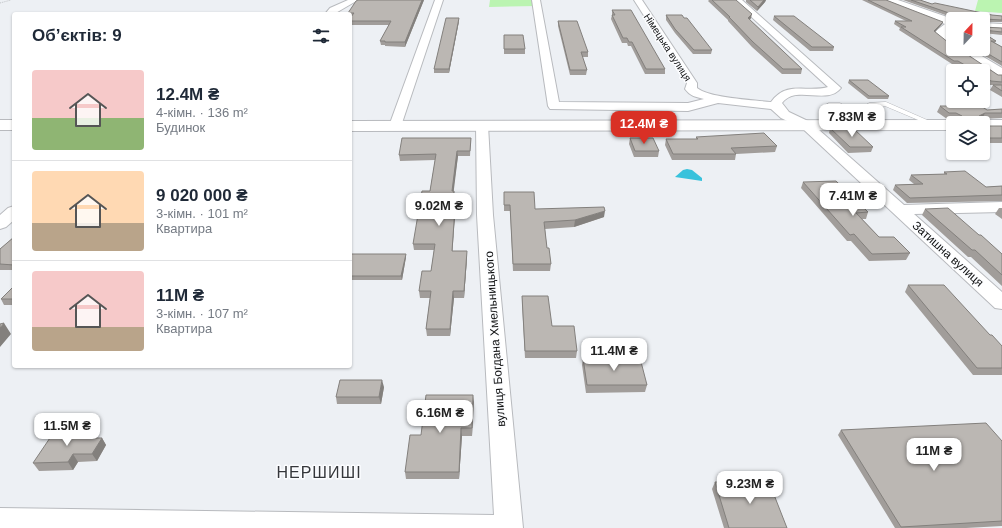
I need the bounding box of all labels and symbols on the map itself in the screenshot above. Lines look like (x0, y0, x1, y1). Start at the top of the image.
street label: Німецька вулиця (642, 11, 693, 83)
north arrow (946, 12, 990, 56)
pin: 7.83M ₴ (815, 104, 889, 138)
pin: 12.4M ₴ (607, 111, 681, 145)
pin: 7.41M ₴ (816, 183, 890, 217)
pin: 9.02M ₴ (402, 193, 476, 227)
street label: Затишна вулиця (909, 218, 987, 290)
street label: вулиця Богдана Хмельницького (482, 250, 508, 427)
pin: 11.4M ₴ (577, 338, 651, 372)
pin: 6.16M ₴ (403, 400, 477, 434)
pin: 11.5M ₴ (30, 413, 104, 447)
pin: 11M ₴ (906, 438, 962, 472)
district label: НЕРШИШІ (276, 464, 362, 481)
pin: 9.23M ₴ (713, 471, 787, 505)

